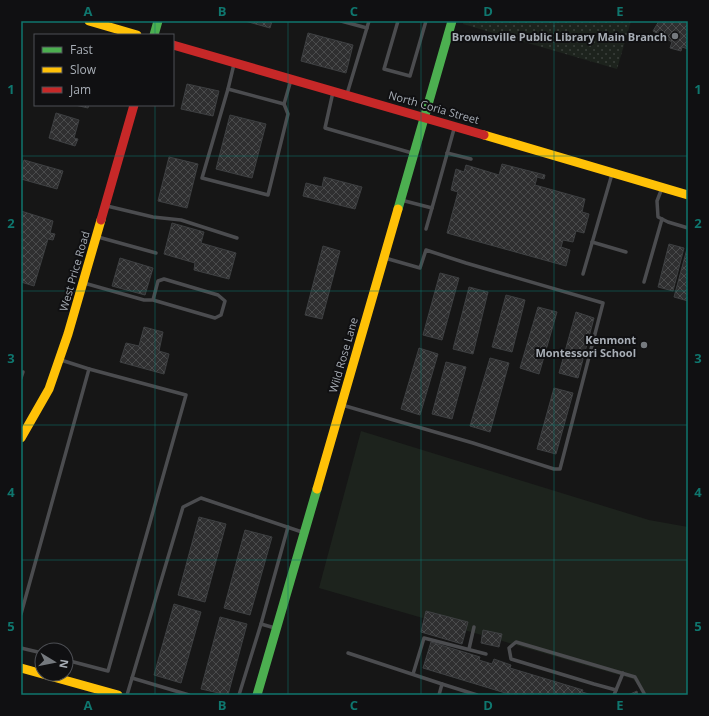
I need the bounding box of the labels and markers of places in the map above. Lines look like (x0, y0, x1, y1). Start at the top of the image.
place label: Brownsville Public Library Main Branch (452, 29, 667, 44)
marker: Brownsville Public Library Main Branch (670, 31, 680, 41)
place label: Kenmont Montessori School (535, 332, 636, 360)
marker: Kenmont Montessori School (639, 340, 649, 350)

